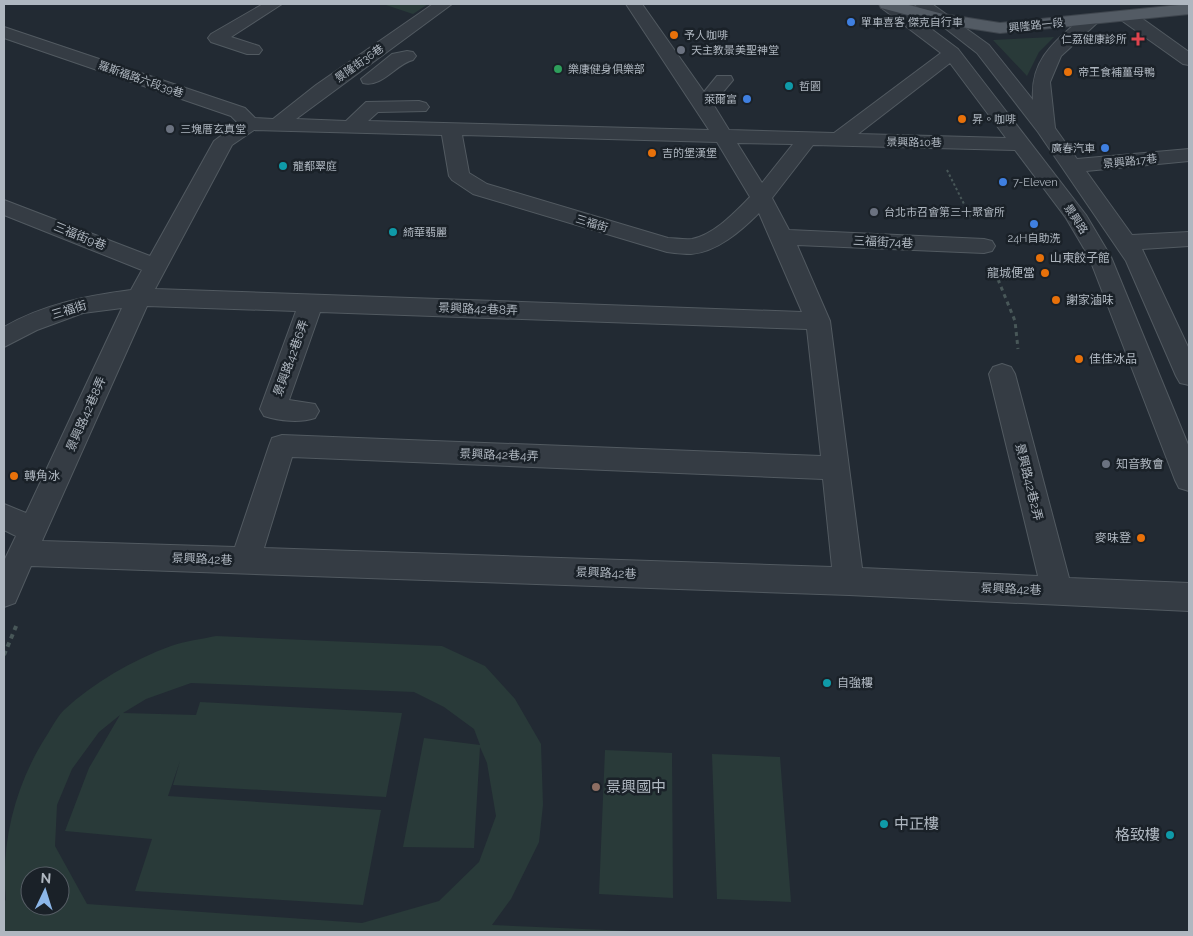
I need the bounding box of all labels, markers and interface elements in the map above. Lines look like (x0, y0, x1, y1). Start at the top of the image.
marker: 單車喜客 傑克自行車 (845, 16, 857, 28)
place label: 單車喜客 傑克自行車 (861, 16, 963, 29)
street label: 興隆路一段 (1008, 16, 1064, 35)
marker: 予人咖啡 (668, 29, 680, 41)
place label: 予人咖啡 (684, 29, 728, 42)
marker: 仁荔健康診所 (1131, 32, 1145, 46)
place label: 仁荔健康診所 (1061, 33, 1127, 46)
street label: 景隆街36巷 (332, 42, 386, 85)
marker: 天主教景美聖神堂 (675, 44, 687, 56)
place label: 天主教景美聖神堂 (691, 44, 779, 57)
street label: 羅斯福路六段39巷 (96, 59, 185, 100)
marker: 樂康健身俱樂部 (552, 63, 564, 75)
place label: 樂康健身俱樂部 (568, 63, 645, 76)
marker: 帝王食補薑母鴨 (1062, 66, 1074, 78)
place label: 帝王食補薑母鴨 (1078, 66, 1155, 79)
marker: 哲園 (783, 80, 795, 92)
place label: 哲園 (799, 80, 821, 93)
place label: 萊爾富 (704, 93, 737, 106)
marker: 萊爾富 (741, 93, 753, 105)
marker: 昇。咖啡 (956, 113, 968, 125)
place label: 昇。咖啡 (972, 113, 1016, 126)
marker: 三塊厝玄真堂 (164, 123, 176, 135)
place label: 三塊厝玄真堂 (180, 123, 246, 136)
street label: 景興路10巷 (886, 136, 942, 149)
place label: 廣春汽車 (1051, 142, 1095, 155)
marker: 廣春汽車 (1099, 142, 1111, 154)
marker: 吉的堡漢堡 (646, 147, 658, 159)
place label: 吉的堡漢堡 (662, 147, 717, 160)
street label: 景興路17巷 (1102, 152, 1158, 171)
marker: 龍都翠庭 (277, 160, 289, 172)
place label: 龍都翠庭 (293, 160, 337, 173)
marker: 7-Eleven (997, 176, 1009, 188)
place label: 7-Eleven (1013, 176, 1058, 189)
street label: 景興路 (1061, 202, 1090, 237)
marker: 台北市召會第三十聚會所 (868, 206, 880, 218)
place label: 台北市召會第三十聚會所 (884, 206, 1005, 219)
street label: 三福街 (574, 212, 610, 235)
marker: 24H自助洗 (1028, 218, 1040, 230)
street label: 三福街9巷 (52, 219, 108, 253)
marker: 綺華翡麗 (387, 226, 399, 238)
place label: 綺華翡麗 (403, 226, 447, 239)
place label: 24H自助洗 (1008, 232, 1060, 245)
street label: 三福街74巷 (852, 233, 914, 251)
place label: 山東餃子館 (1050, 251, 1110, 265)
marker: 山東餃子館 (1034, 252, 1046, 264)
place label: 龍城便當 (987, 266, 1035, 280)
marker: 龍城便當 (1039, 267, 1051, 279)
place label: 謝家滷味 (1066, 293, 1114, 307)
marker: 謝家滷味 (1050, 294, 1062, 306)
street label: 三福街 (50, 298, 88, 322)
street label: 景興路42巷8弄 (438, 301, 518, 317)
street label: 景興路42巷6弄 (271, 318, 311, 398)
place label: 佳佳冰品 (1089, 352, 1137, 366)
marker: 佳佳冰品 (1073, 353, 1085, 365)
street label: 景興路42巷8弄 (63, 375, 109, 453)
street label: 景興路42巷2弄 (1013, 442, 1045, 522)
street label: 景興路42巷4弄 (459, 447, 539, 463)
place label: 知音教會 (1116, 457, 1164, 471)
marker: 知音教會 (1100, 458, 1112, 470)
place label: 轉角冰 (24, 469, 60, 483)
marker: 轉角冰 (8, 470, 20, 482)
place label: 麥味登 (1095, 531, 1131, 545)
marker: 麥味登 (1135, 532, 1147, 544)
street label: 景興路42巷 (171, 551, 233, 567)
street label: 景興路42巷 (575, 565, 637, 581)
street label: 景興路42巷 (980, 581, 1042, 597)
place label: 自強樓 (837, 676, 873, 690)
marker: 自強樓 (821, 677, 833, 689)
place label: 景興國中 (606, 778, 666, 796)
marker: 景興國中 (590, 781, 602, 793)
place label: 中正樓 (894, 815, 939, 833)
marker: 中正樓 (878, 818, 890, 830)
place label: 格致樓 (1115, 826, 1160, 844)
marker: 格致樓 (1164, 829, 1176, 841)
north arrow (20, 866, 70, 916)
text: N (40, 870, 52, 886)

